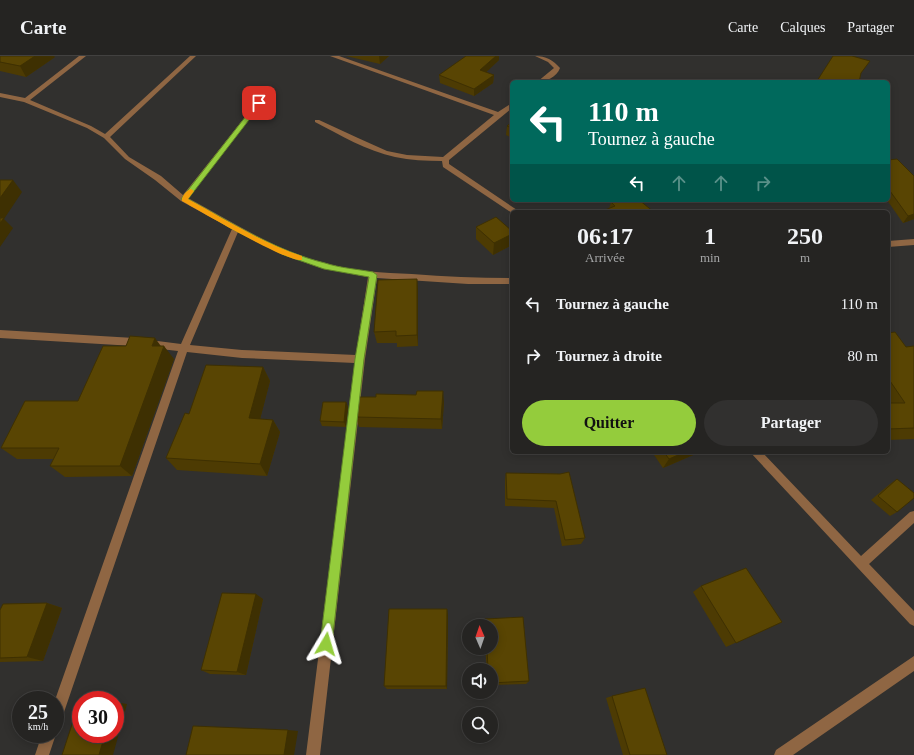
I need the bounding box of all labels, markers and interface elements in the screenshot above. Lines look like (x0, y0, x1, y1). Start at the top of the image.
text: Carte (20, 17, 66, 38)
text: Carte (728, 20, 758, 35)
text: Calques (780, 20, 825, 35)
text: Partager (847, 20, 894, 35)
pin (242, 86, 276, 120)
icon: arrive (248, 92, 270, 114)
icon: left (522, 96, 574, 148)
text: 110 m (588, 96, 659, 127)
text: Tournez à gauche (588, 129, 715, 149)
icon: left (626, 172, 648, 194)
icon: ahead (668, 172, 690, 194)
icon: ahead (710, 172, 732, 194)
icon: right (752, 172, 774, 194)
text: 06:17 (577, 223, 633, 249)
text: 1 (704, 223, 716, 249)
text: 250 (787, 223, 823, 249)
text: Arrivée (585, 250, 625, 265)
text: min (700, 250, 720, 265)
text: m (800, 250, 810, 265)
icon: left (522, 293, 544, 315)
text: Tournez à gauche (556, 296, 669, 312)
text: 110 m (841, 296, 878, 312)
icon: right (522, 345, 544, 367)
text: Tournez à droite (556, 348, 662, 364)
text: 80 m (848, 348, 878, 364)
button: Quitter (522, 400, 696, 446)
button: Partager (704, 400, 878, 446)
north arrow (462, 619, 498, 655)
map controls (462, 619, 498, 743)
position arrow (305, 623, 347, 665)
button: sound (462, 663, 498, 699)
speed limit sign: 30 (72, 691, 124, 743)
text: 25 (28, 701, 48, 723)
button: search (462, 707, 498, 743)
text: km/h (28, 721, 48, 732)

